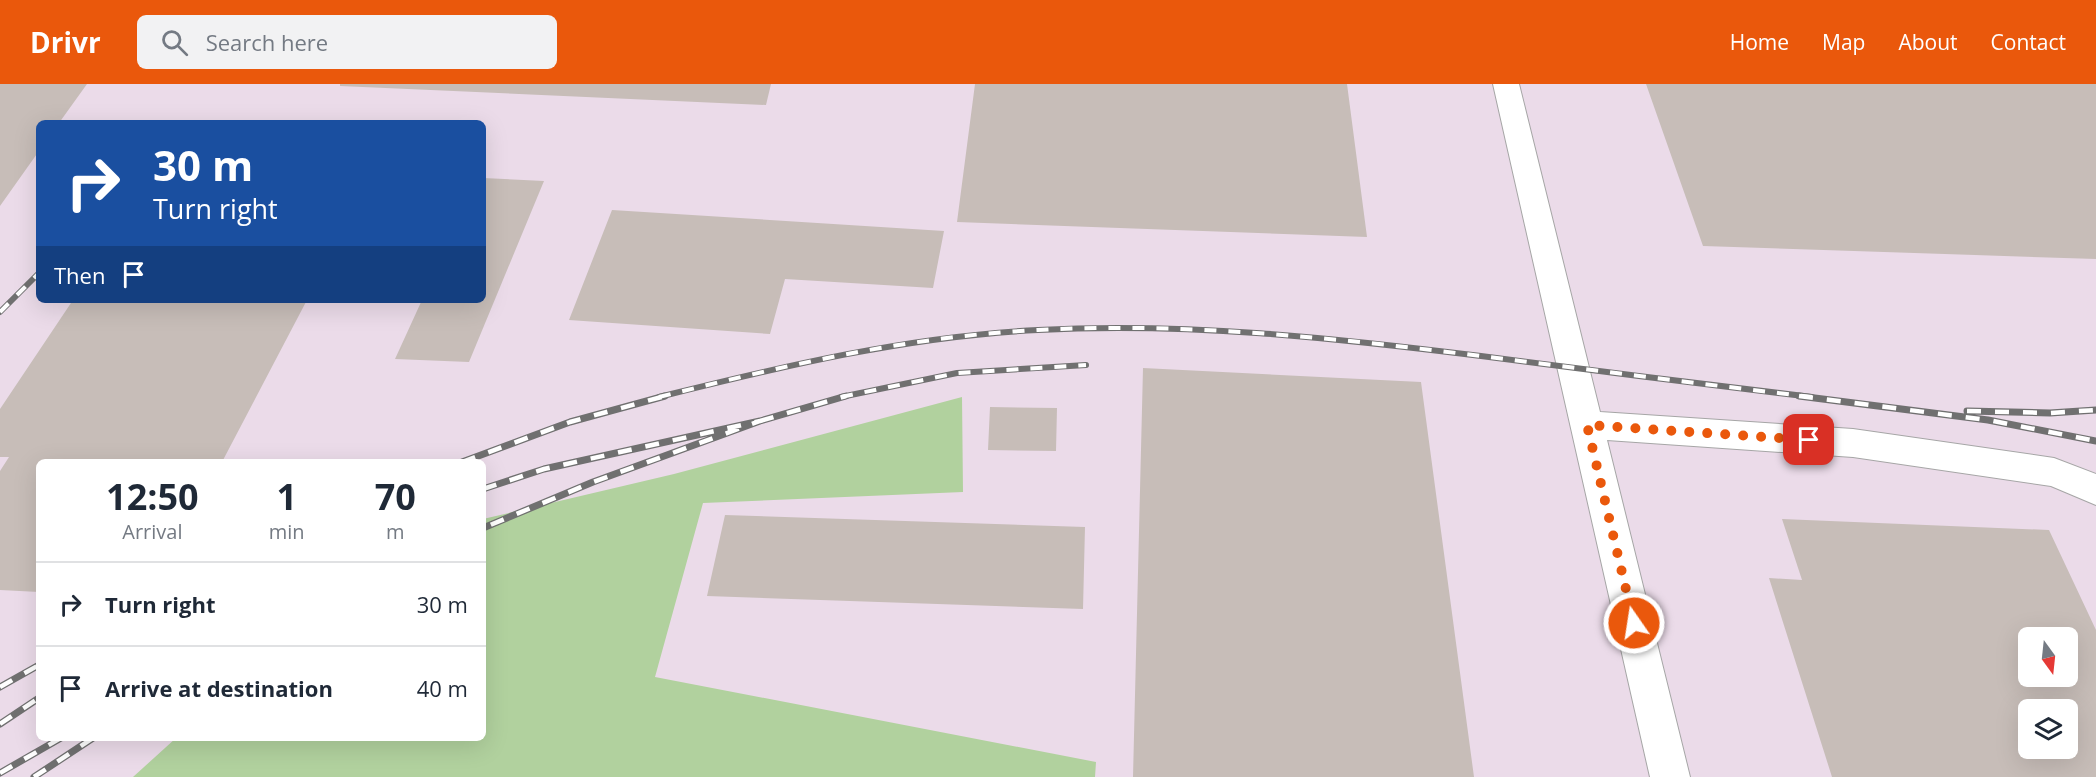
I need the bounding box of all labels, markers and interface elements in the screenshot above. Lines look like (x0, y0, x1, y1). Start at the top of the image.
search box (137, 15, 557, 69)
text: Drivr (30, 23, 101, 61)
icon: search (158, 26, 191, 59)
text: Search here (206, 27, 328, 57)
text: Home (1730, 28, 1789, 56)
text: Map (1822, 28, 1865, 56)
text: About (1898, 28, 1958, 56)
text: Contact (1991, 28, 2066, 56)
text: 30 m (153, 136, 253, 193)
icon: right (54, 144, 132, 222)
text: Turn right (153, 190, 278, 227)
icon: arrive (117, 258, 150, 291)
text: Then (54, 260, 105, 290)
pin (1783, 414, 1834, 465)
icon: arrive (1792, 423, 1825, 456)
text: 12:50 (106, 472, 199, 521)
text: 1 (276, 472, 297, 521)
text: 70 (375, 472, 416, 521)
text: Arrival (122, 518, 183, 545)
text: min (269, 518, 305, 545)
text: m (386, 518, 405, 545)
icon: right (54, 588, 87, 621)
text: Turn right (105, 589, 216, 619)
text: 30 m (417, 589, 468, 619)
position arrow (1602, 591, 1666, 655)
north arrow (2018, 627, 2078, 687)
map controls (2018, 627, 2078, 759)
icon: arrive (54, 672, 87, 705)
text: Arrive at destination (105, 673, 333, 703)
text: 40 m (417, 673, 468, 703)
button: layers (2018, 699, 2078, 759)

